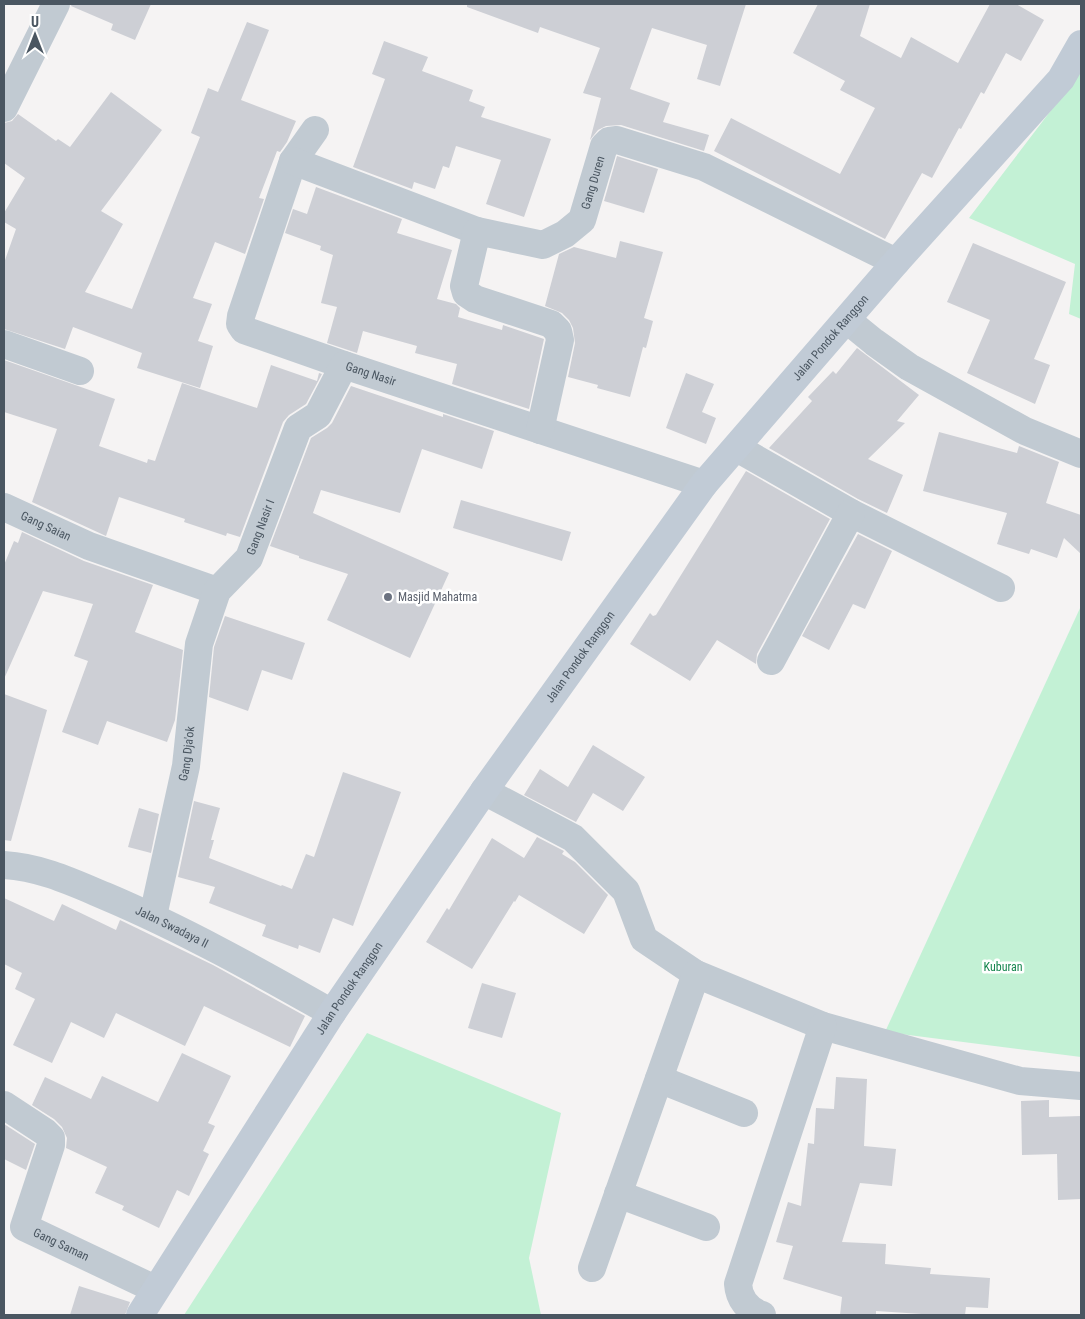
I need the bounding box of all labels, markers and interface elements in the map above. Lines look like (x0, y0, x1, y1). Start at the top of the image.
north arrow (10, 10, 60, 60)
text: U (31, 14, 39, 30)
street label: Gang Duren (579, 154, 608, 211)
street label: Jalan Pondok Ranggon (790, 292, 872, 383)
street label: Gang Nasir (344, 359, 398, 389)
street label: Gang Nasir I (244, 498, 277, 557)
street label: Gang Saian (19, 509, 73, 544)
place label: Masjid Mahatma (398, 590, 477, 604)
marker: Masjid Mahatma (382, 591, 394, 603)
street label: Jalan Pondok Ranggon (543, 608, 618, 705)
street label: Gang Dja'ok (176, 725, 197, 782)
street label: Jalan Swadaya II (133, 903, 211, 951)
street label: Jalan Pondok Ranggon (313, 939, 386, 1037)
park label: Kuburan (984, 960, 1023, 974)
street label: Gang Saman (31, 1225, 91, 1264)

